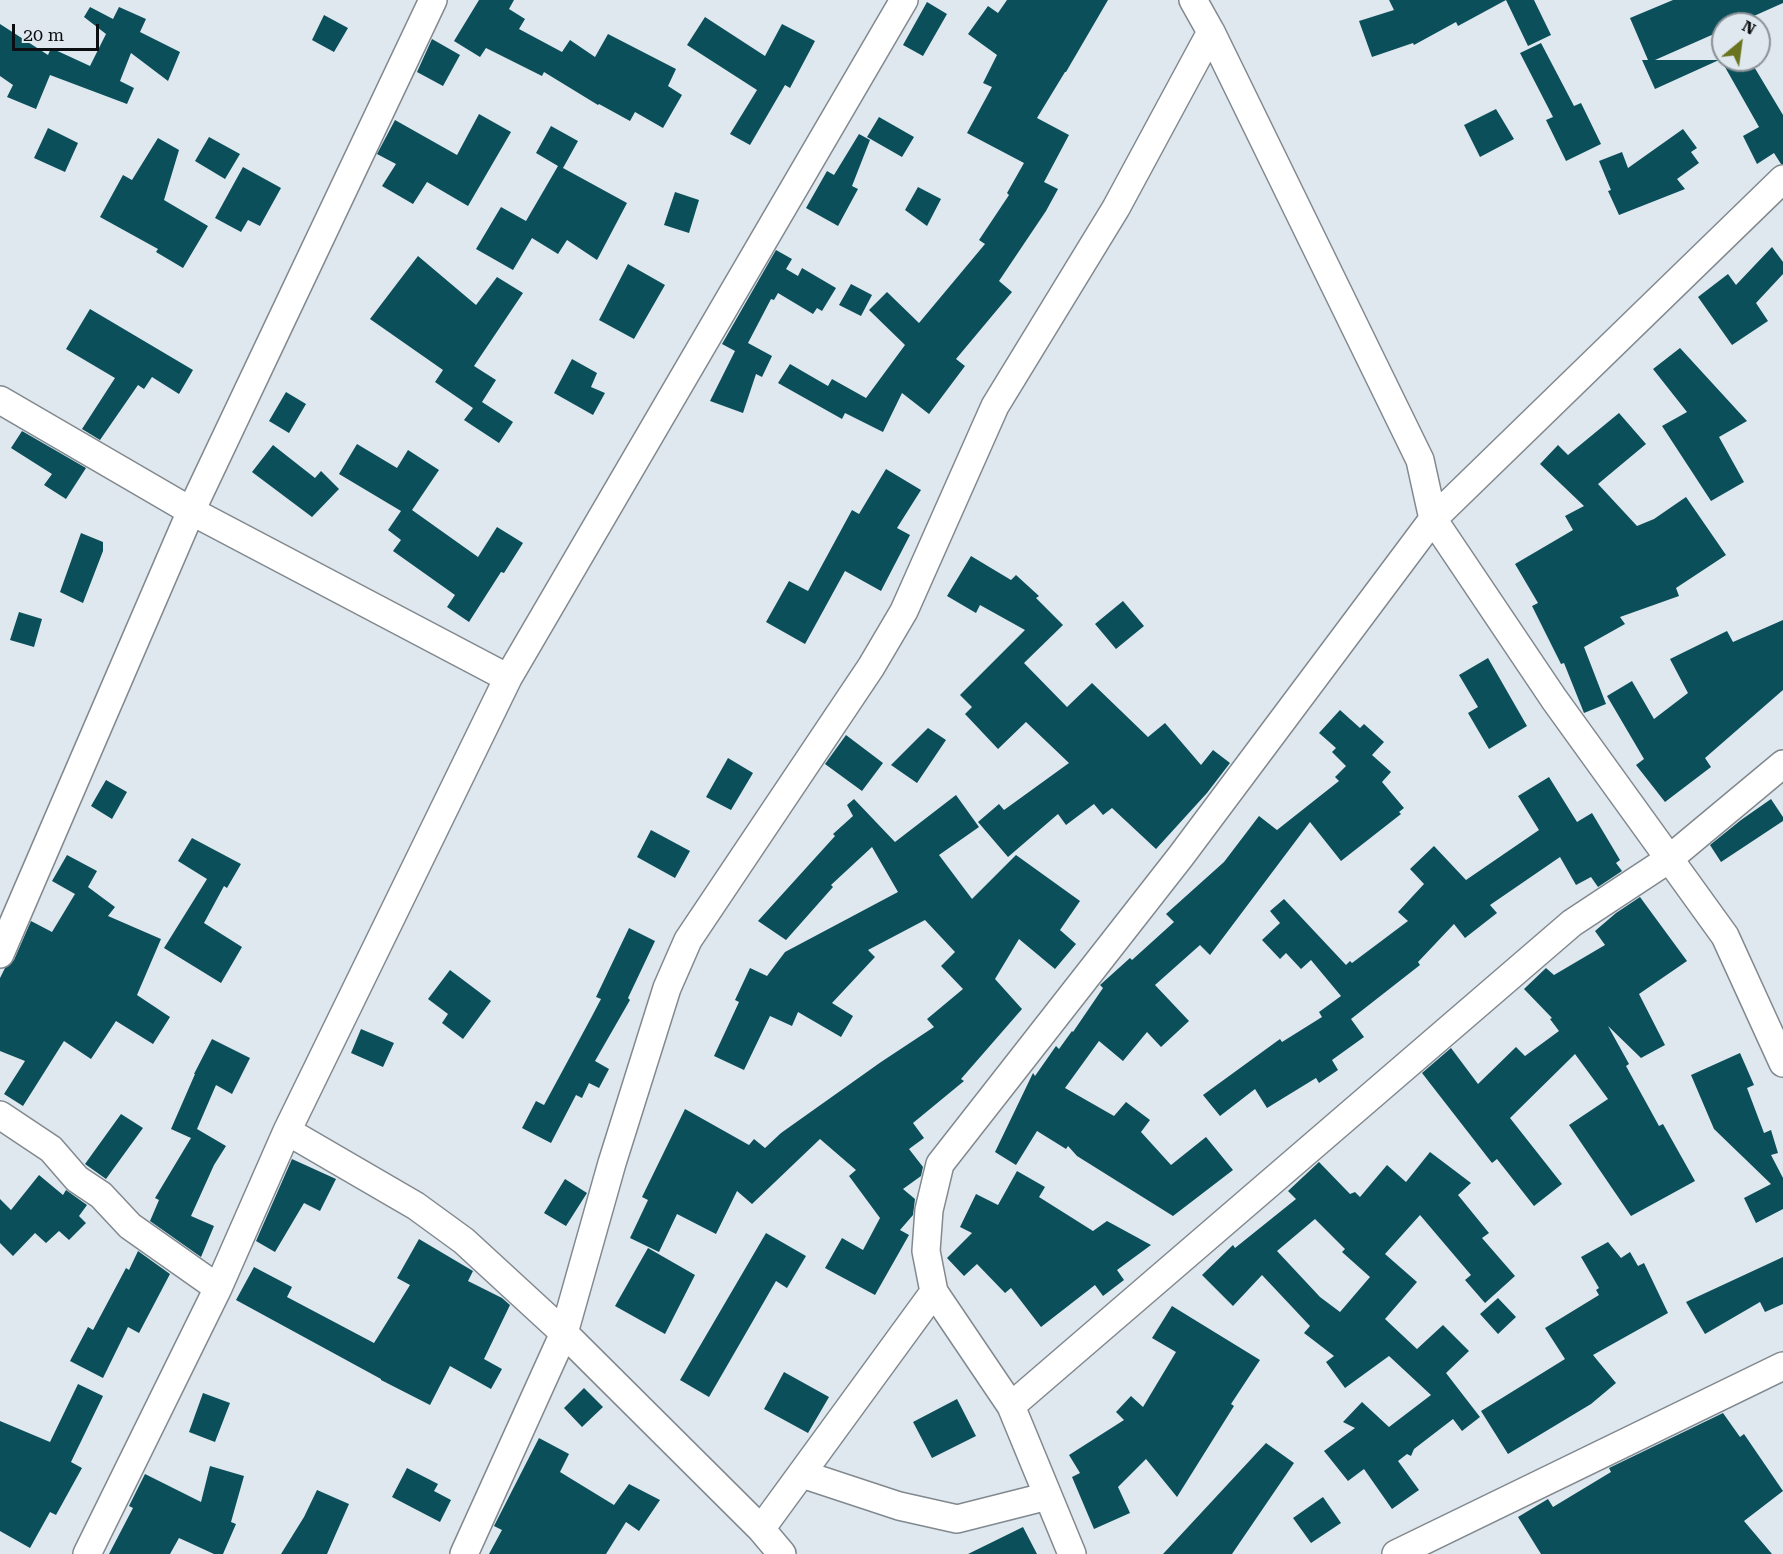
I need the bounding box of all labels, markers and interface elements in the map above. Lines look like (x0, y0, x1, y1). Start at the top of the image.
scale bar (15, 12, 102, 50)
north arrow (1711, 12, 1771, 72)
text: N (1739, 16, 1759, 39)
text: 20 m (23, 24, 64, 45)

